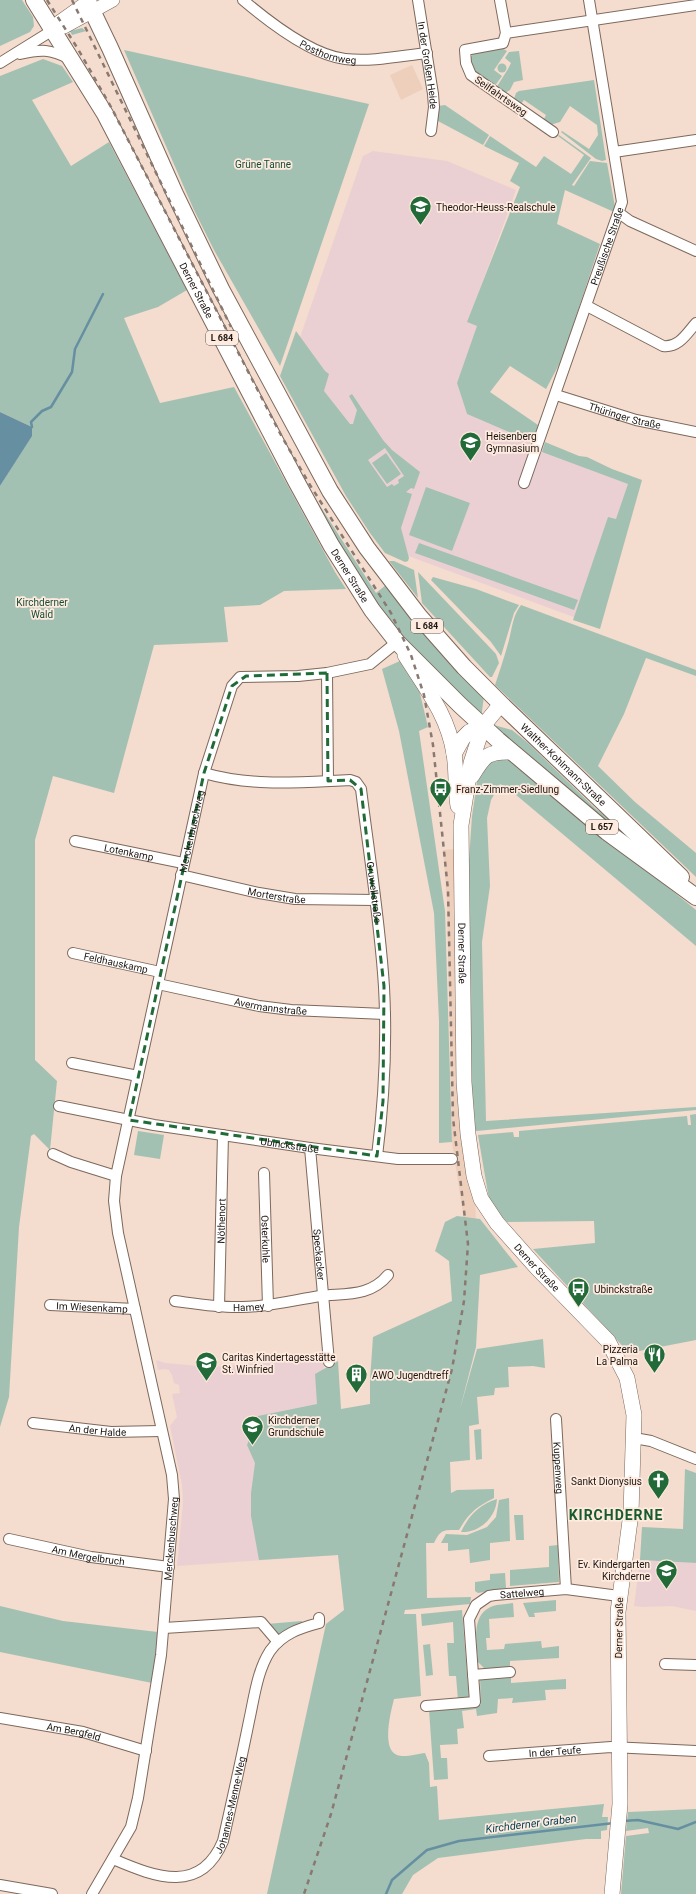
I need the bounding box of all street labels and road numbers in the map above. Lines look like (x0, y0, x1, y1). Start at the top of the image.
street label: In der Großen Heide (416, 21, 440, 109)
street label: Posthornweg (298, 37, 356, 65)
street label: Seilfahrtsweg (473, 74, 529, 118)
street label: Preußische Straße (588, 206, 625, 286)
street label: Derner Straße (178, 261, 216, 320)
road number: L 684 (206, 331, 238, 345)
street label: Thüringer Straße (588, 400, 662, 430)
street label: Derner Straße (329, 547, 371, 604)
road number: L 684 (411, 619, 443, 633)
street label: Walther-Kohlmann-Straße (519, 721, 609, 808)
street label: Merckenbuschweg (177, 789, 206, 873)
road number: L 657 (586, 820, 618, 834)
street label: Lotenkamp (103, 842, 155, 862)
street label: Gruwellstraße (365, 861, 384, 924)
street label: Morterstraße (247, 885, 306, 905)
street label: Derner Straße (457, 923, 468, 984)
street label: Feldhauskamp (83, 950, 149, 975)
street label: Avermannstraße (233, 995, 307, 1016)
street label: Ubinckstraße (260, 1135, 319, 1155)
street label: Nöthenort (215, 1198, 227, 1244)
street label: Osterkuhle (260, 1215, 272, 1263)
street label: Speckacker (312, 1228, 327, 1281)
street label: Derner Straße (512, 1241, 562, 1293)
street label: Im Wiesenkamp (56, 1300, 128, 1314)
street label: Hamey (233, 1300, 265, 1313)
street label: An der Halde (68, 1422, 126, 1438)
street label: Kuppenweg (552, 1442, 566, 1494)
street label: Merckenbuschweg (162, 1496, 180, 1581)
street label: Am Mergelbruch (51, 1543, 125, 1567)
street label: Sattelweg (500, 1585, 544, 1600)
street label: Derner Straße (613, 1597, 625, 1659)
street label: Am Bergfeld (46, 1720, 102, 1743)
street label: In der Teufe (528, 1744, 581, 1759)
street label: Johannes-Menne-Weg (212, 1755, 247, 1855)

